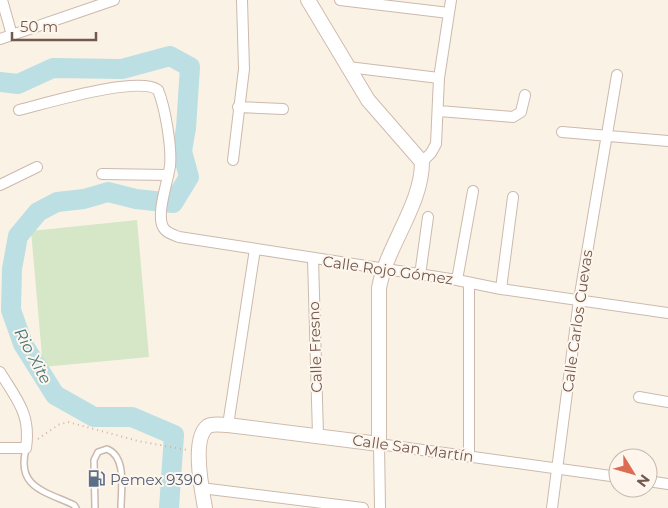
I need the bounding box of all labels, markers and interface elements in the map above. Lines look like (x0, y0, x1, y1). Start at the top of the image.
scale bar (12, 10, 96, 42)
text: 50 m (20, 17, 58, 36)
street label: Calle Carlos Cuevas (558, 248, 596, 394)
street label: Calle Rojo Gómez (321, 251, 455, 289)
street label: Calle Fresno (304, 301, 326, 393)
water label: Rio Xite (10, 325, 56, 387)
street label: Calle San Martín (351, 430, 475, 466)
north arrow (608, 448, 658, 498)
fuel station icon: Pemex 9390 (86, 469, 106, 489)
place label: Pemex 9390 (110, 470, 203, 489)
text: N (633, 471, 654, 491)

